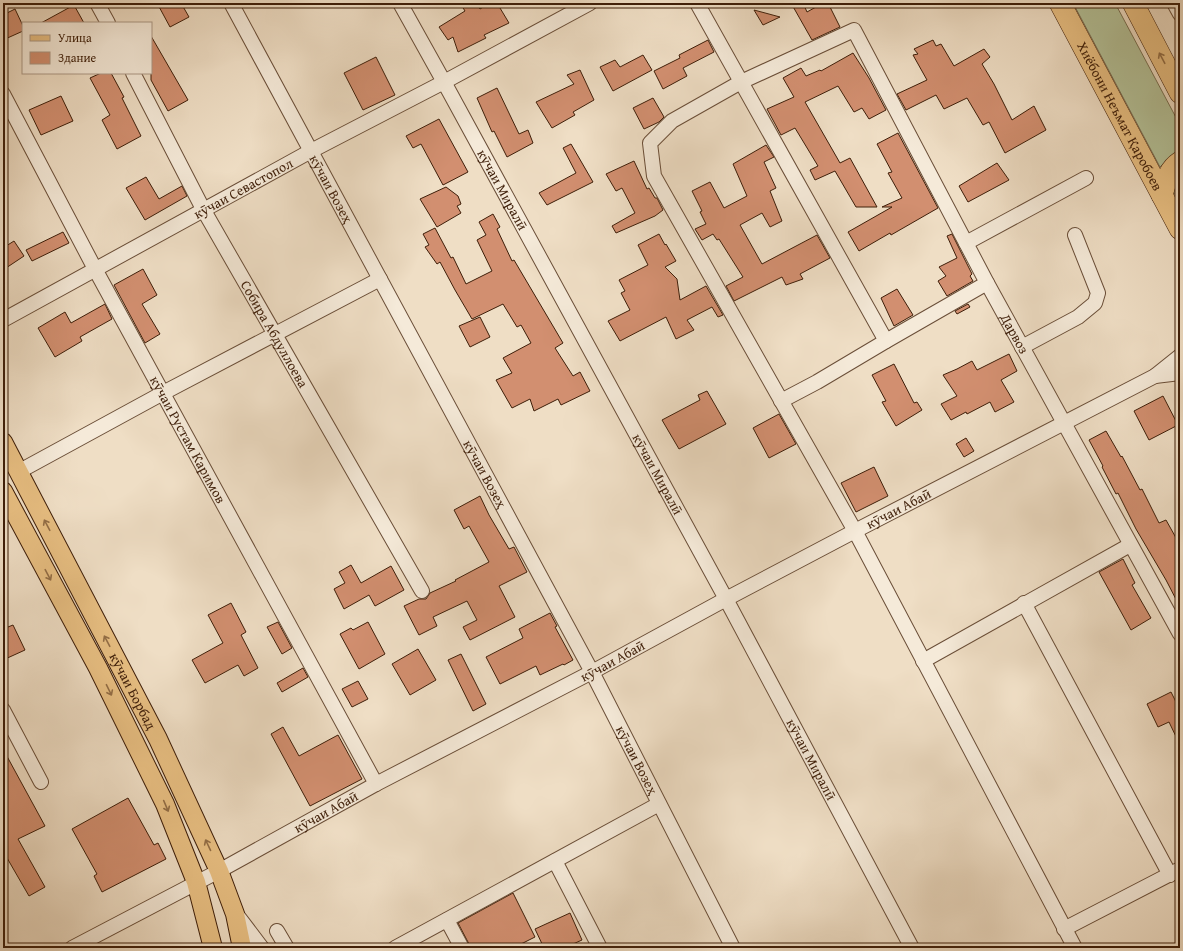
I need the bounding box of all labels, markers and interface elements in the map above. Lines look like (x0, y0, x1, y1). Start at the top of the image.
legend (22, 22, 152, 74)
text: Улица (58, 29, 92, 46)
street label: Хиёбони Неъмат Қаробоев (1072, 38, 1168, 194)
text: Здание (58, 49, 97, 66)
one-way arrow (1158, 53, 1165, 65)
street label: кӯчаи Миралӣ (472, 145, 533, 234)
street label: кӯчаи Возеҳ (305, 151, 358, 227)
street label: кӯчаи Севастопол (190, 153, 297, 224)
street label: Собира Абдуллоева (236, 277, 313, 392)
street label: Дарвоз (995, 309, 1034, 357)
street label: кӯчаи Рустам Каримов (145, 372, 231, 507)
street label: кӯчаи Миралӣ (628, 430, 688, 518)
street label: кӯчаи Возеҳ (458, 436, 512, 512)
street label: кӯчаи Абаӣ (862, 483, 934, 534)
one-way arrow (42, 520, 50, 532)
one-way arrow (45, 569, 52, 581)
one-way arrow (103, 635, 110, 647)
street label: кӯчаи Абаӣ (577, 635, 648, 686)
street label: кӯчаи Борбад (105, 649, 162, 733)
one-way arrow (106, 684, 113, 696)
street label: кӯчаи Миралӣ (782, 715, 841, 804)
street label: кӯчаи Возеҳ (611, 722, 663, 799)
street label: кӯчаи Абаӣ (290, 786, 362, 838)
one-way arrow (163, 800, 170, 812)
one-way arrow (203, 839, 211, 851)

